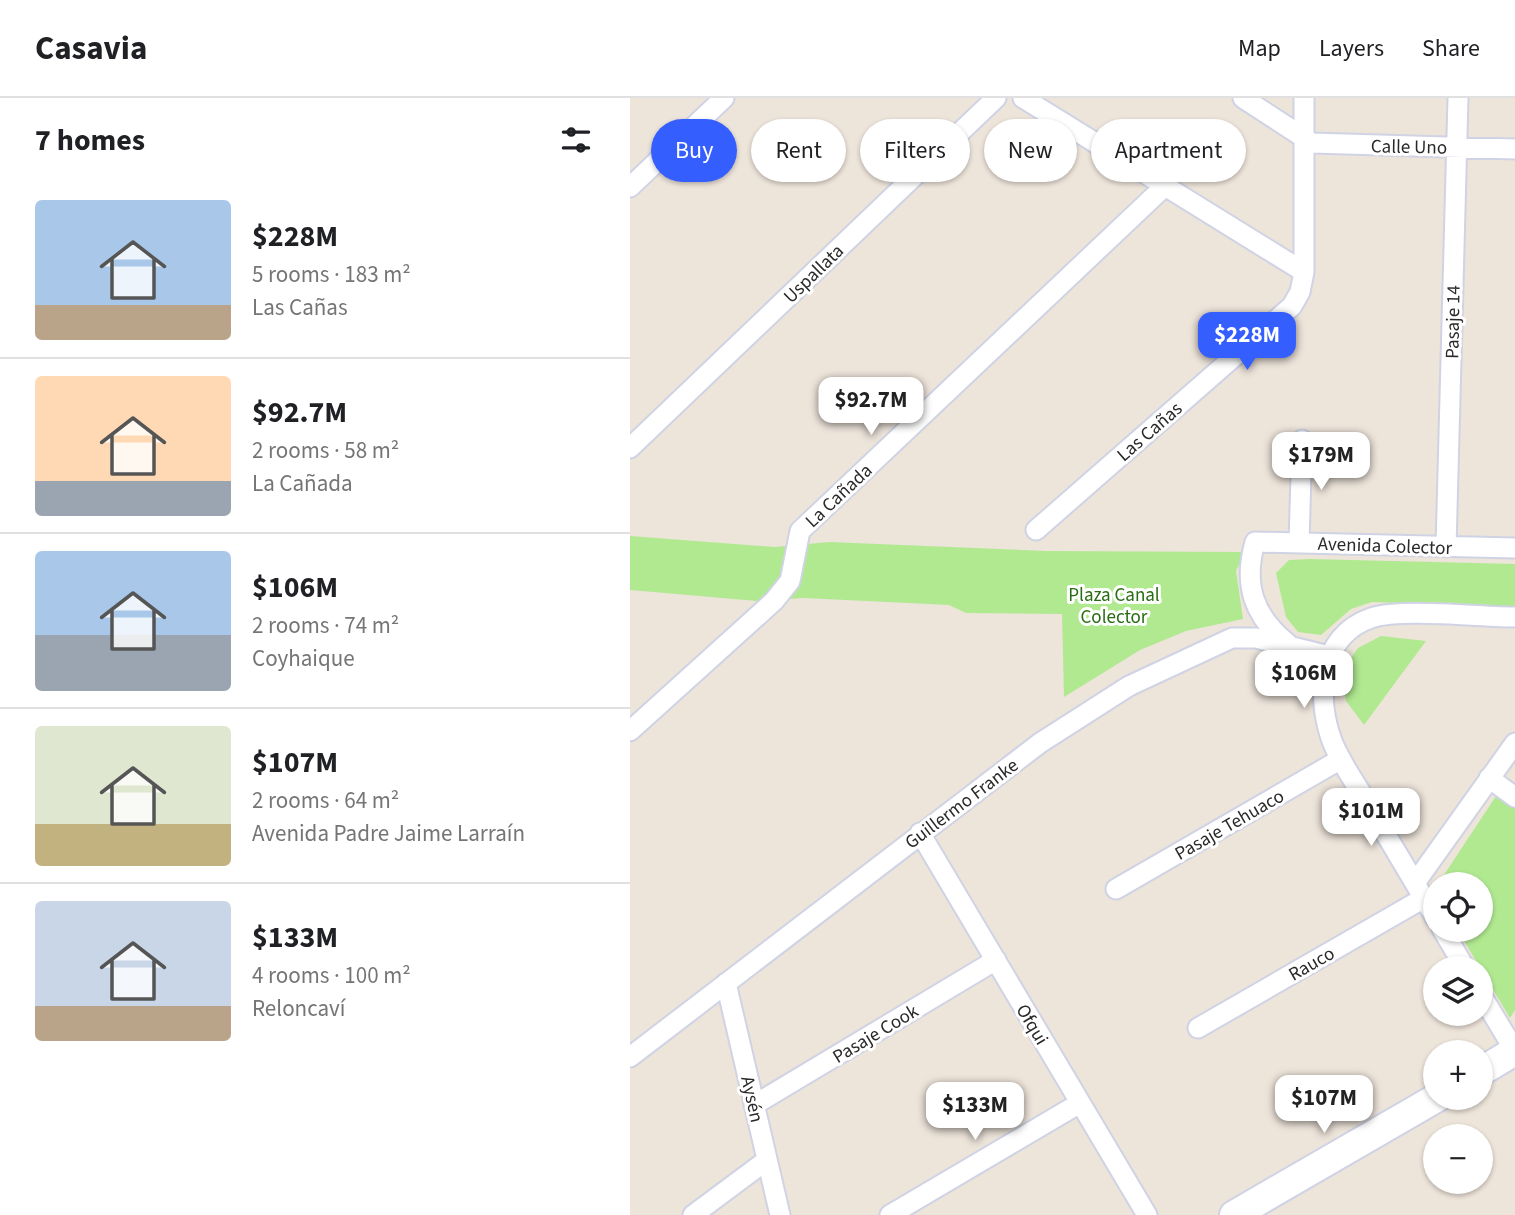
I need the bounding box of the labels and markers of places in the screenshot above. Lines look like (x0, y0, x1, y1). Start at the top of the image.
pin: $228M (1198, 313, 1296, 372)
pin: $92.7M (814, 378, 928, 437)
pin: $179M (1272, 432, 1370, 492)
pin: $106M (1255, 650, 1353, 710)
pin: $101M (1322, 788, 1420, 848)
pin: $107M (1275, 1076, 1373, 1135)
pin: $133M (926, 1082, 1024, 1142)

